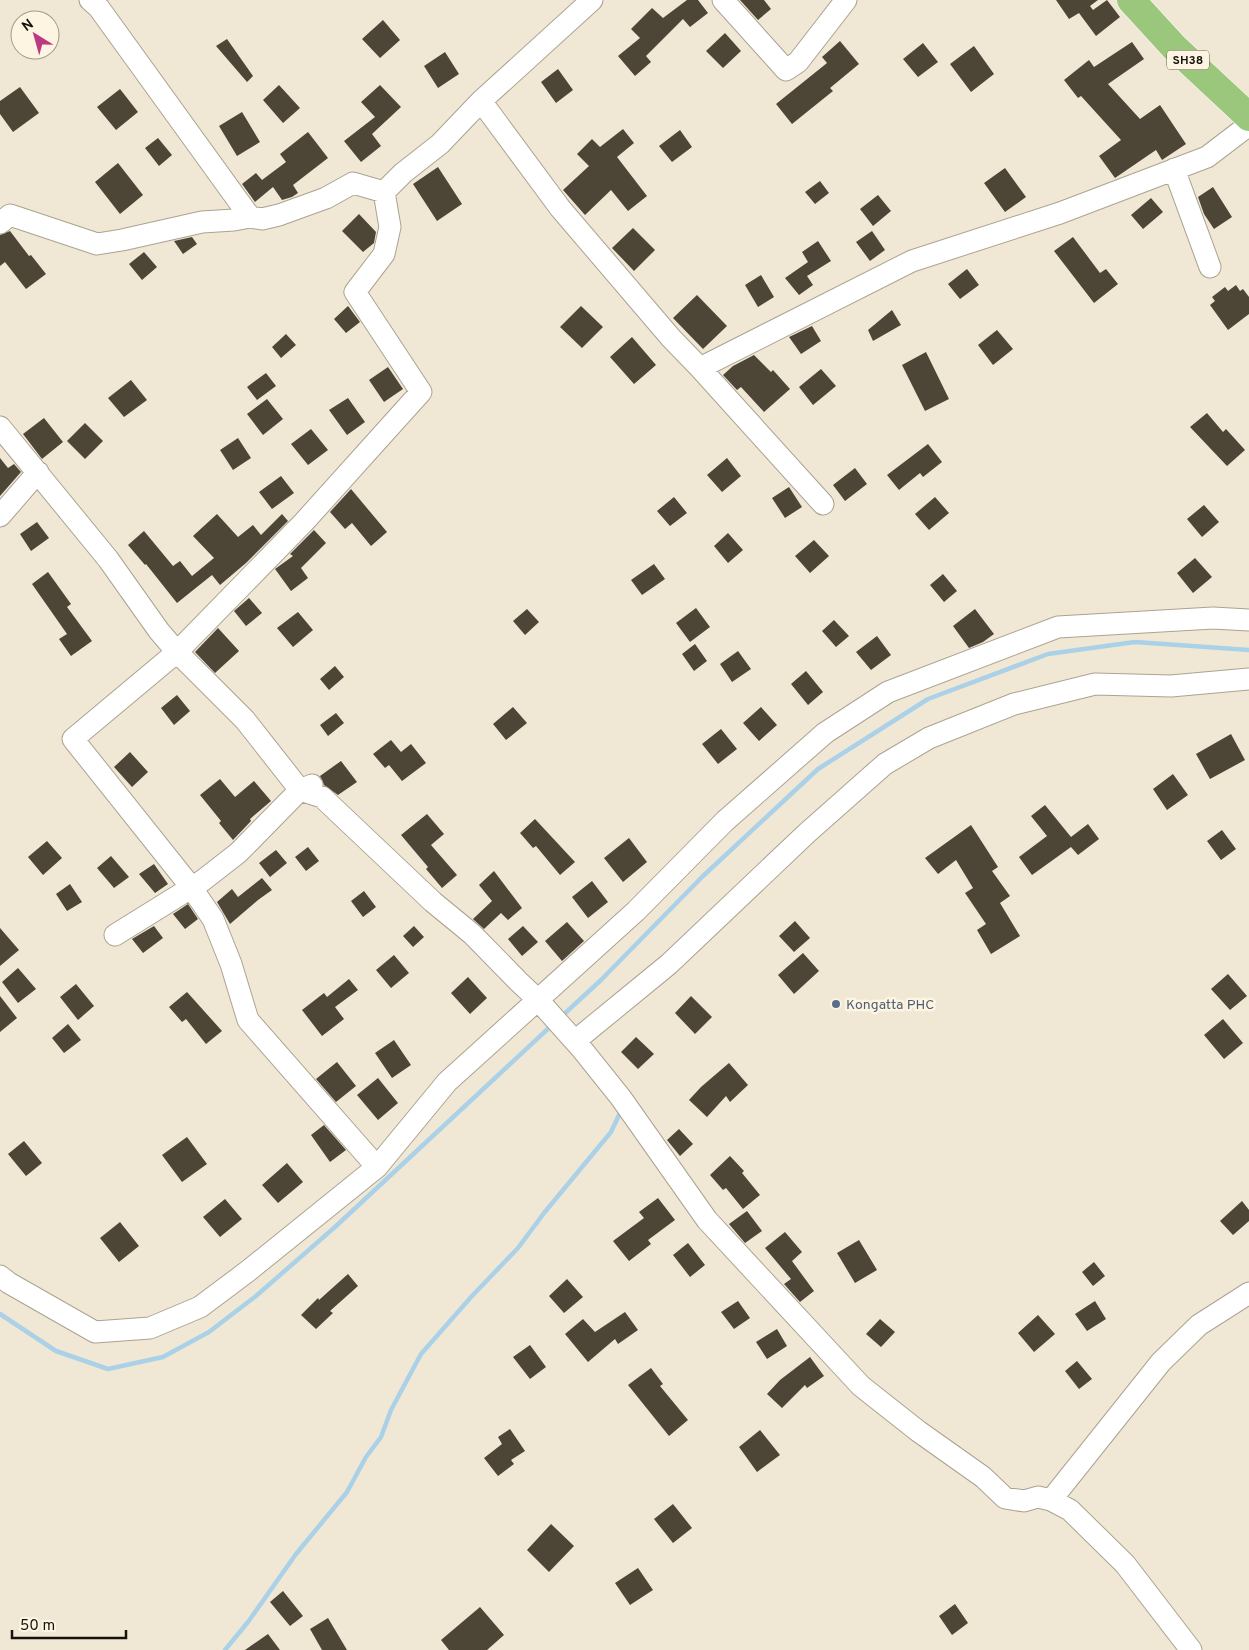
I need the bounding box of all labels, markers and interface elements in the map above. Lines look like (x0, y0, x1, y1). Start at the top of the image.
north arrow (10, 10, 60, 60)
text: N (19, 16, 37, 36)
road number: SH38 (1167, 50, 1209, 70)
place label: Kongatta PHC (846, 997, 934, 1014)
marker: Kongatta PHC (830, 998, 842, 1010)
scale bar (12, 1608, 126, 1640)
text: 50 m (20, 1617, 55, 1636)

